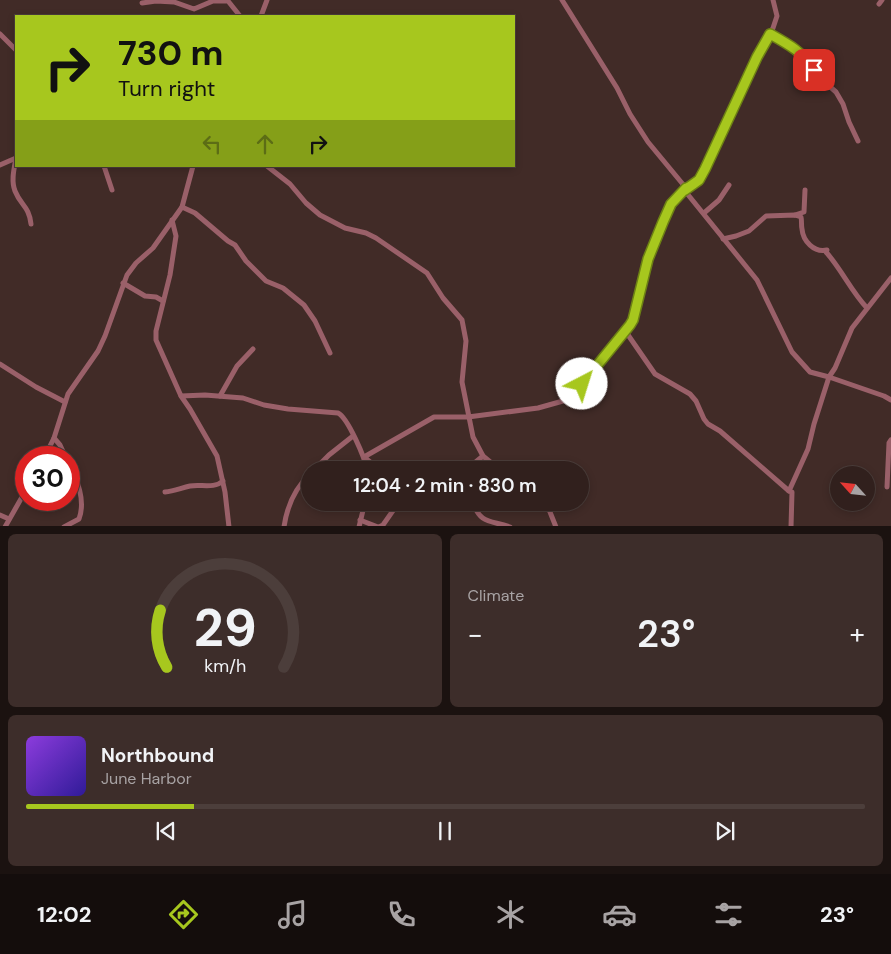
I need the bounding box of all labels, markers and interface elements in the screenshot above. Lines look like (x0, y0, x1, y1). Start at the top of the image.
text: 730 m (118, 30, 223, 76)
icon: right (35, 35, 100, 100)
pin (793, 49, 835, 91)
icon: arrive (800, 56, 828, 84)
text: Turn right (118, 74, 215, 103)
icon: left (198, 130, 226, 158)
icon: ahead (251, 130, 279, 158)
icon: right (304, 130, 332, 158)
position arrow (555, 357, 607, 409)
speed limit sign: 30 (15, 446, 80, 511)
north arrow (830, 466, 875, 511)
map controls (830, 466, 875, 511)
text: 12:04 · 2 min · 830 m (353, 473, 537, 498)
text: Climate (468, 585, 524, 606)
text: 29 (193, 594, 256, 662)
text: 23° (637, 609, 695, 659)
text: − (468, 616, 483, 653)
text: + (850, 616, 865, 653)
text: km/h (204, 654, 246, 678)
text: Northbound (101, 743, 214, 768)
text: June Harbor (101, 768, 192, 789)
icon: previous (152, 817, 180, 845)
icon: pause (431, 817, 459, 845)
icon: next (711, 817, 739, 845)
icon: directions (166, 897, 201, 932)
icon: music (275, 897, 310, 932)
icon: phone (384, 897, 419, 932)
icon: climate (493, 897, 528, 932)
icon: car (602, 897, 637, 932)
icon: filters (711, 897, 746, 932)
text: 12:02 (37, 900, 91, 929)
text: 23° (820, 900, 854, 929)

